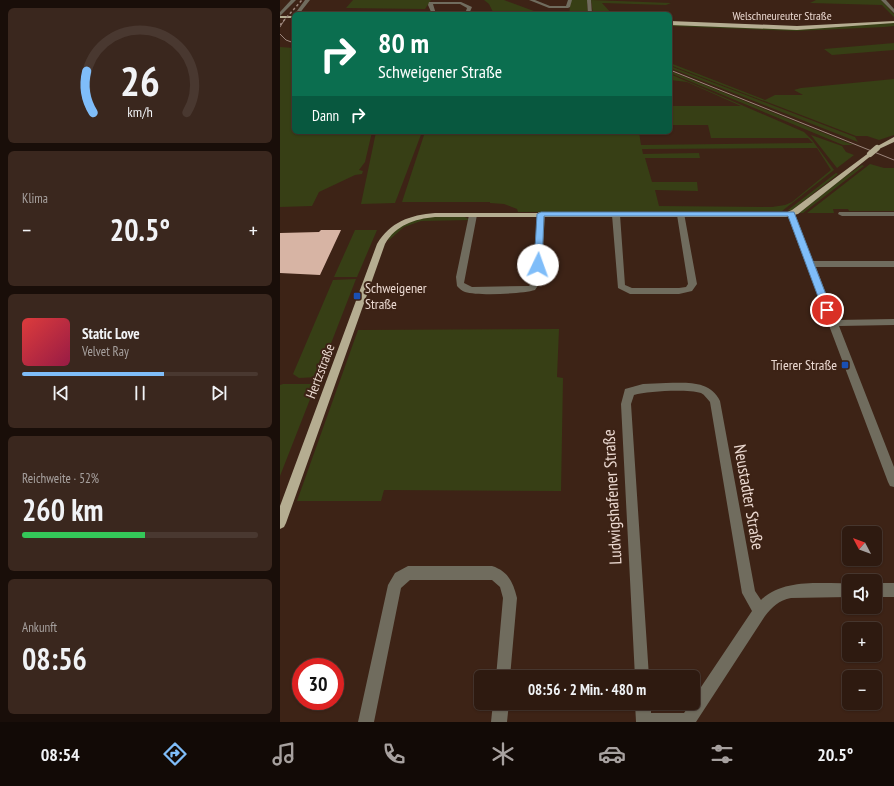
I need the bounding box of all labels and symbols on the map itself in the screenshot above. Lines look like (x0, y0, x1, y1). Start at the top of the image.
street label: Welschneureuter Straße (732, 8, 832, 23)
position arrow (517, 244, 559, 286)
place label: Schweigener Straße (365, 279, 427, 313)
marker: Schweigener Straße (352, 291, 362, 301)
pin (810, 293, 844, 327)
street label: Hertzstraße (301, 341, 339, 401)
place label: Trierer Straße (771, 356, 837, 374)
marker: Trierer Straße (840, 360, 850, 370)
street label: Ludwigshafener Straße (597, 429, 627, 565)
street label: Neustadter Straße (729, 443, 769, 551)
north arrow (842, 526, 882, 566)
speed limit sign: 30 (292, 658, 344, 710)

